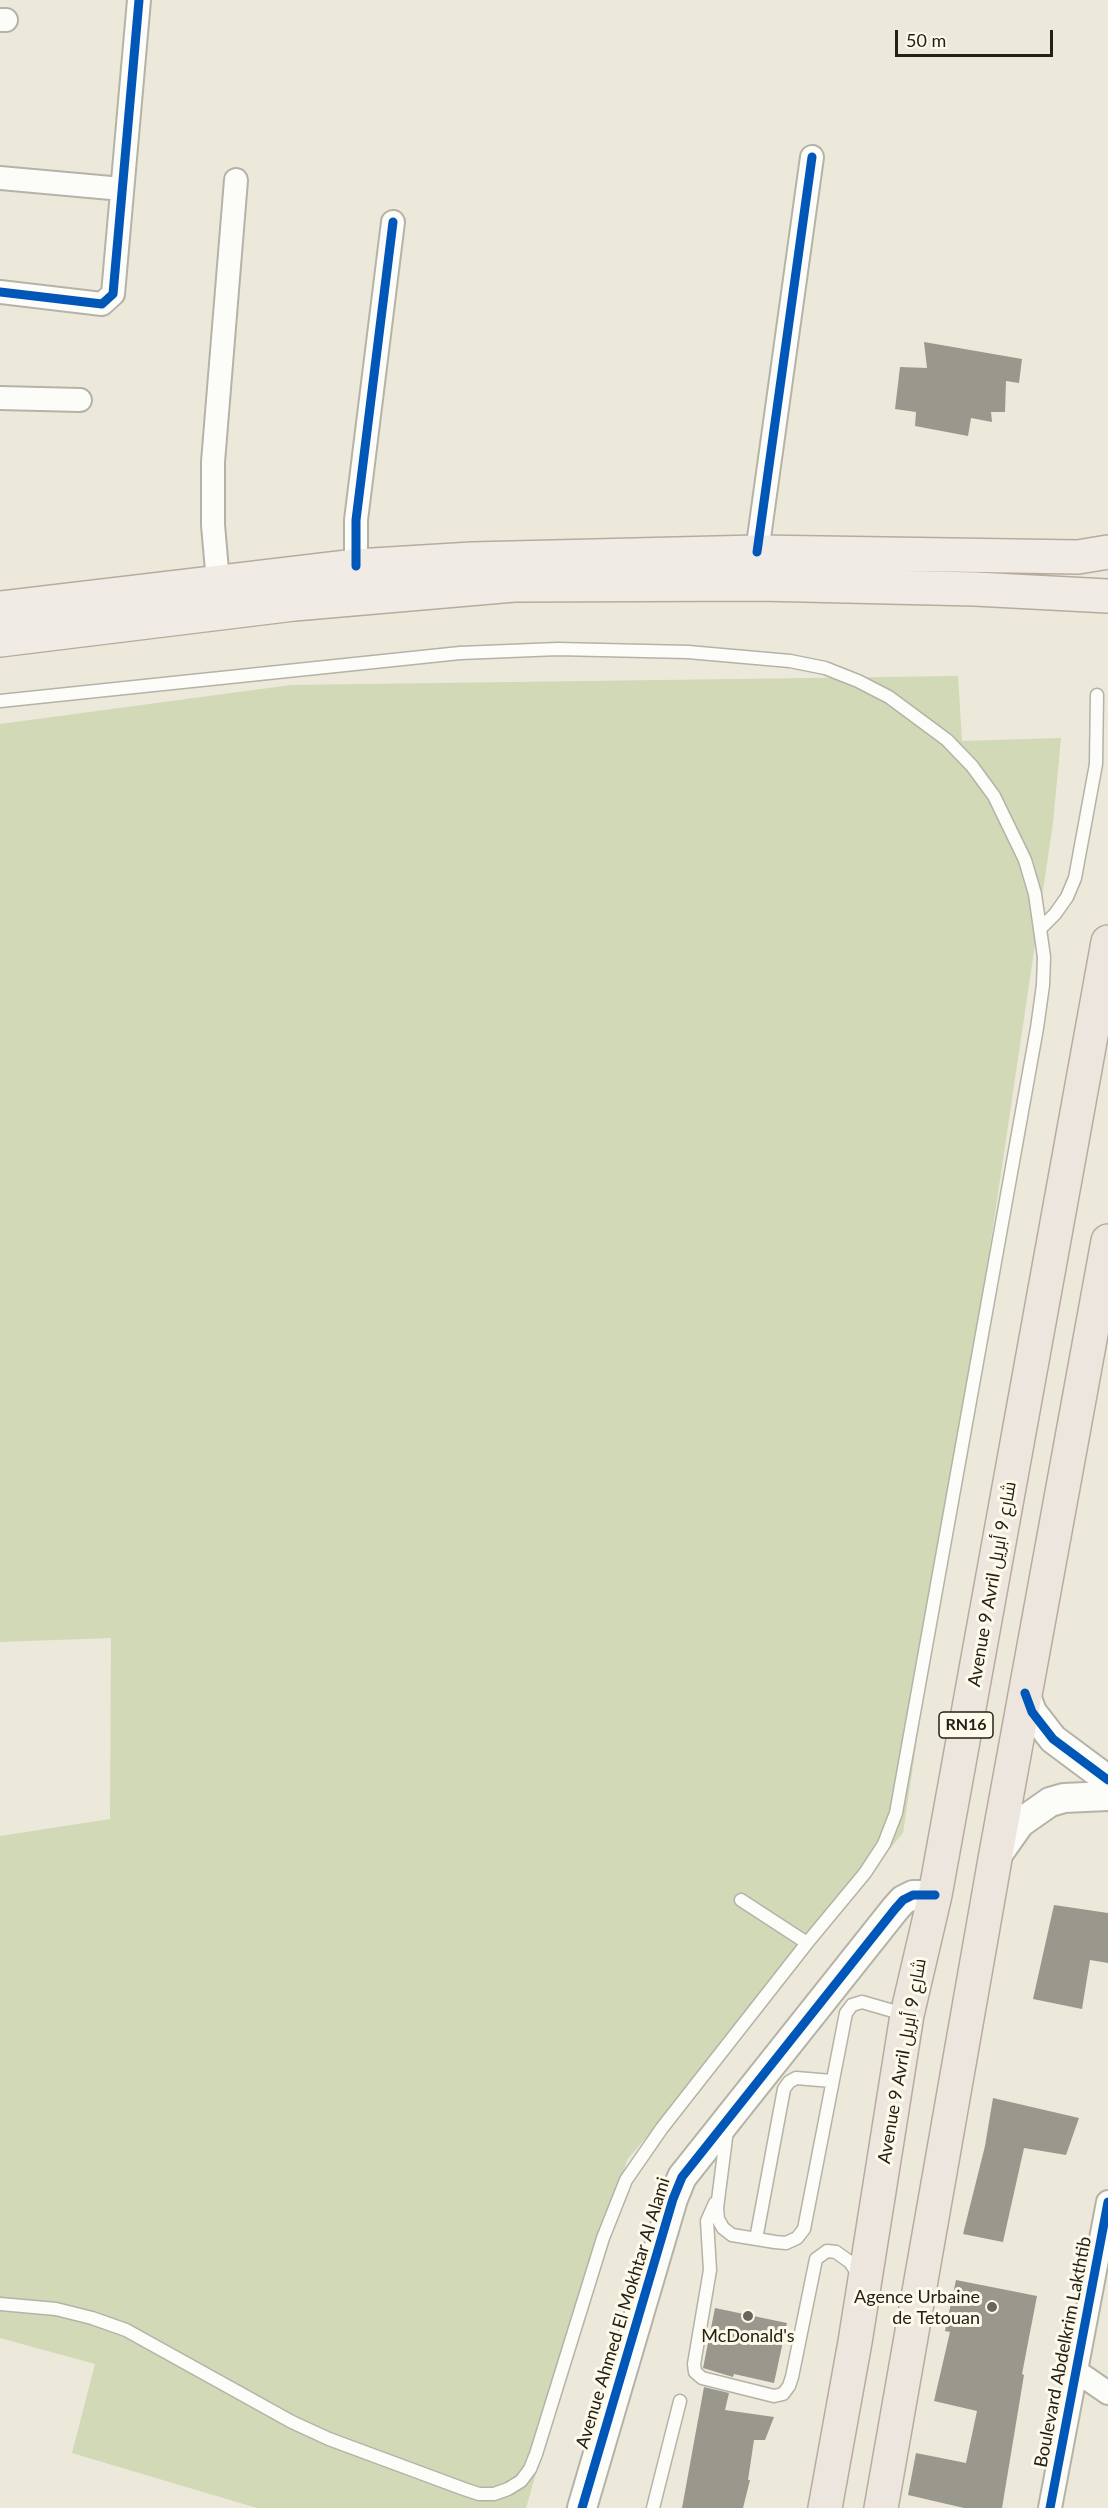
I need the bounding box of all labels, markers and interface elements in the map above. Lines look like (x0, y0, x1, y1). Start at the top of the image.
scale bar (898, 18, 1056, 56)
text: 50 m (906, 29, 946, 51)
street label: Avenue 9 Avril شارع 9 أبريل (963, 1480, 1021, 1688)
road number: RN16 (939, 1712, 993, 1738)
street label: Avenue 9 Avril شارع 9 أبريل (873, 1957, 931, 2165)
street label: Avenue Ahmed El Mokhtar Al Alami (571, 2175, 675, 2451)
street label: Boulevard Abdelkrim Lakthtib (1030, 2235, 1096, 2469)
place label: Agence Urbaine de Tetouan (854, 2286, 980, 2328)
marker: Agence Urbaine de Tetouan (985, 2300, 999, 2314)
marker: McDonald's (741, 2309, 755, 2323)
place label: McDonald's (701, 2325, 795, 2347)

